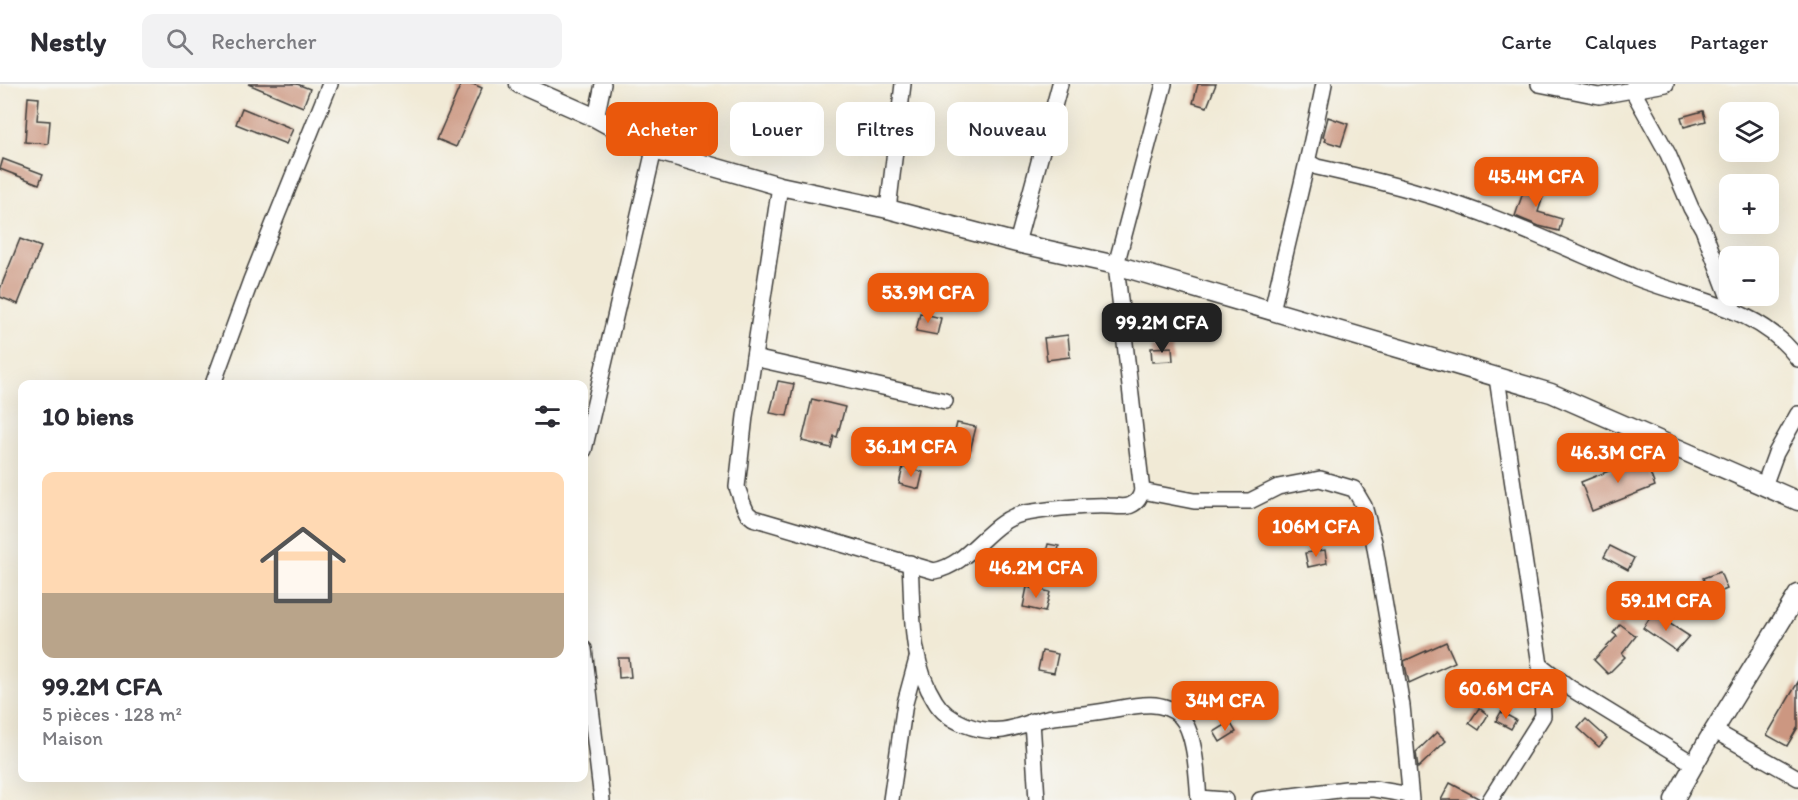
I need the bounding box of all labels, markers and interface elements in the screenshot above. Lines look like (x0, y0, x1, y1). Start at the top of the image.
search box (142, 14, 562, 68)
text: Nestly (30, 24, 106, 58)
icon: search (163, 25, 196, 58)
text: Rechercher (211, 28, 317, 55)
text: Carte (1501, 29, 1552, 54)
text: Calques (1585, 29, 1657, 54)
text: Partager (1690, 29, 1768, 54)
chip: Acheter (606, 102, 718, 156)
chip: Louer (730, 102, 824, 156)
chip: Filtres (836, 102, 935, 156)
chip: Nouveau (947, 102, 1068, 156)
map controls (1719, 102, 1779, 306)
button: layers (1719, 102, 1779, 162)
pin: 45.4M CFA (1467, 157, 1605, 208)
text: 45.4M CFA (1488, 164, 1584, 188)
button: + (1719, 174, 1779, 234)
button: − (1719, 246, 1779, 306)
pin: 53.9M CFA (859, 273, 997, 324)
text: 53.9M CFA (882, 280, 974, 304)
pin: 99.2M CFA (1093, 303, 1231, 354)
text: 99.2M CFA (1116, 310, 1208, 334)
text: 10 biens (42, 400, 134, 432)
icon: filters (531, 400, 564, 433)
pin: 36.1M CFA (842, 427, 980, 478)
pin: 46.3M CFA (1549, 433, 1687, 484)
text: 36.1M CFA (865, 434, 957, 458)
text: 46.3M CFA (1571, 440, 1665, 464)
pin: 106M CFA (1254, 507, 1378, 558)
icon: home (249, 511, 357, 619)
text: 106M CFA (1272, 514, 1360, 538)
pin: 46.2M CFA (967, 548, 1105, 599)
text: 46.2M CFA (989, 555, 1083, 579)
pin: 59.1M CFA (1597, 581, 1735, 632)
text: 59.1M CFA (1620, 588, 1712, 612)
pin: 60.6M CFA (1437, 669, 1575, 720)
text: 99.2M CFA (42, 670, 162, 702)
text: 60.6M CFA (1459, 676, 1553, 700)
pin: 34M CFA (1170, 681, 1280, 732)
text: 34M CFA (1186, 688, 1264, 712)
text: 5 pièces · 128 m² (42, 702, 182, 726)
text: Maison (42, 726, 103, 750)

